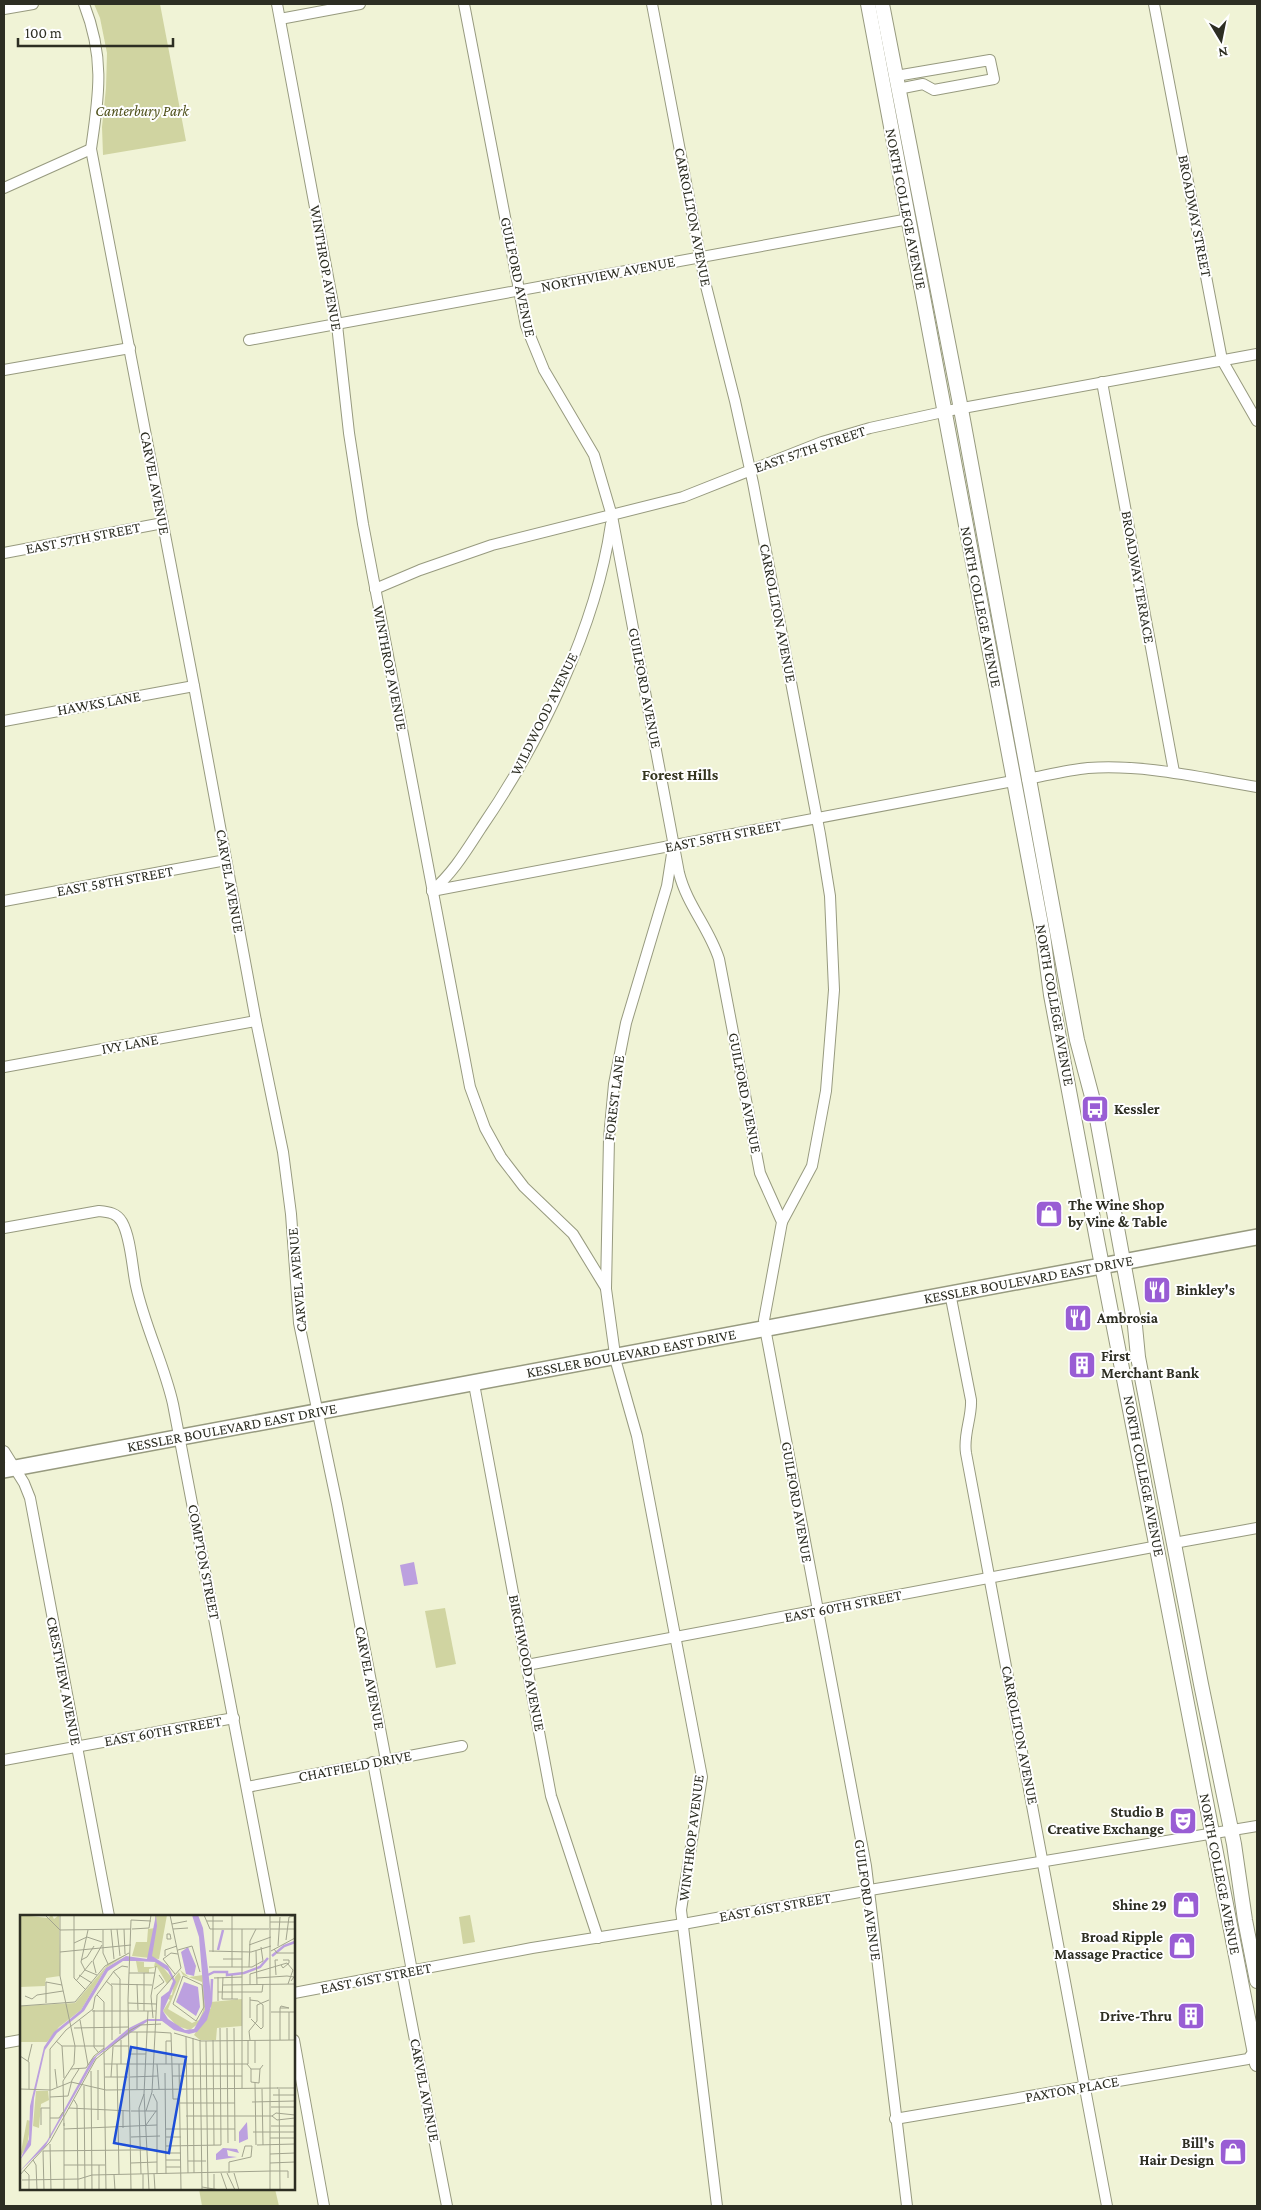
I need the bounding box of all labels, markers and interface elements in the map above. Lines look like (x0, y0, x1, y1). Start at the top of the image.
scale bar (18, 15, 172, 47)
north arrow (1196, 15, 1246, 65)
text: 100 m (25, 25, 62, 41)
text: N (1217, 44, 1229, 62)
park label: Canterbury Park (95, 103, 190, 120)
street label: NORTH COLLEGE AVENUE (883, 127, 929, 291)
street label: CARROLLTON AVENUE (672, 146, 714, 288)
street label: BROADWAY STREET (1175, 153, 1215, 279)
street label: WINTHROP AVENUE (307, 204, 345, 332)
street label: GUILFORD AVENUE (497, 215, 539, 339)
street label: NORTHVIEW AVENUE (540, 253, 676, 295)
street label: EAST 57TH STREET (752, 422, 868, 476)
street label: CARVEL AVENUE (137, 430, 173, 536)
street label: BROADWAY TERRACE (1118, 509, 1158, 645)
street label: EAST 57TH STREET (24, 519, 142, 557)
street label: NORTH COLLEGE AVENUE (958, 525, 1004, 689)
street label: CARROLLTON AVENUE (757, 542, 799, 684)
street label: WINTHROP AVENUE (370, 604, 410, 732)
street label: GUILFORD AVENUE (625, 626, 665, 750)
street label: WILDWOOD AVENUE (507, 650, 581, 778)
street label: HAWKS LANE (56, 688, 142, 718)
district label: Forest Hills (642, 766, 719, 783)
street label: EAST 58TH STREET (663, 817, 783, 855)
street label: CARVEL AVENUE (213, 828, 247, 934)
street label: EAST 58TH STREET (55, 863, 175, 899)
street label: NORTH COLLEGE AVENUE (1033, 923, 1077, 1087)
street label: IVY LANE (100, 1031, 160, 1057)
street label: GUILFORD AVENUE (725, 1031, 765, 1155)
street label: FOREST LANE (601, 1054, 627, 1142)
bus stop icon: Kessler (1080, 1094, 1110, 1124)
place label: Kessler (1114, 1101, 1160, 1117)
place label: The Wine Shop by Vine & Table (1067, 1197, 1167, 1230)
shop icon: The Wine Shop by Vine & Table (1034, 1199, 1064, 1229)
street label: CARVEL AVENUE (284, 1227, 310, 1333)
street label: KESSLER BOULEVARD EAST DRIVE (922, 1252, 1135, 1307)
restaurant icon: Binkley's (1142, 1275, 1172, 1305)
place label: Binkley's (1176, 1282, 1235, 1298)
restaurant icon: Ambrosia (1063, 1303, 1093, 1333)
place label: Ambrosia (1096, 1310, 1159, 1326)
street label: KESSLER BOULEVARD EAST DRIVE (525, 1326, 737, 1381)
place label: First Merchant Bank (1101, 1348, 1200, 1381)
building icon: First Merchant Bank (1067, 1350, 1097, 1380)
street label: NORTH COLLEGE AVENUE (1121, 1394, 1167, 1558)
street label: KESSLER BOULEVARD EAST DRIVE (126, 1400, 338, 1455)
street label: GUILFORD AVENUE (778, 1440, 816, 1564)
street label: COMPTON STREET (185, 1503, 223, 1621)
street label: EAST 60TH STREET (783, 1587, 903, 1625)
street label: BIRCHWOOD AVENUE (506, 1593, 548, 1733)
street label: CRESTVIEW AVENUE (44, 1615, 84, 1747)
street label: CARVEL AVENUE (352, 1625, 388, 1731)
street label: CARROLLTON AVENUE (999, 1664, 1041, 1806)
street label: EAST 60TH STREET (103, 1713, 223, 1749)
street label: CHATFIELD DRIVE (297, 1747, 413, 1785)
street label: WINTHROP AVENUE (675, 1774, 707, 1902)
street label: NORTH COLLEGE AVENUE (1197, 1792, 1243, 1956)
place label: Studio B Creative Exchange (1047, 1804, 1164, 1837)
theatre icon: Studio B Creative Exchange (1168, 1806, 1198, 1836)
street label: GUILFORD AVENUE (852, 1838, 884, 1962)
street label: EAST 61ST STREET (718, 1889, 832, 1925)
shop icon: Shine 29 (1171, 1890, 1201, 1920)
place label: Shine 29 (1112, 1897, 1167, 1913)
inset map (20, 1915, 295, 2190)
place label: Broad Ripple Massage Practice (1054, 1929, 1163, 1962)
shop icon: Broad Ripple Massage Practice (1167, 1931, 1197, 1961)
street label: EAST 61ST STREET (319, 1959, 433, 1997)
building icon: Drive-Thru (1176, 2001, 1206, 2031)
place label: Drive-Thru (1100, 2008, 1172, 2024)
street label: CARVEL AVENUE (407, 2037, 443, 2143)
street label: PAXTON PLACE (1024, 2073, 1120, 2105)
place label: Bill's Hair Design (1139, 2135, 1214, 2168)
shop icon: Bill's Hair Design (1218, 2137, 1248, 2167)

